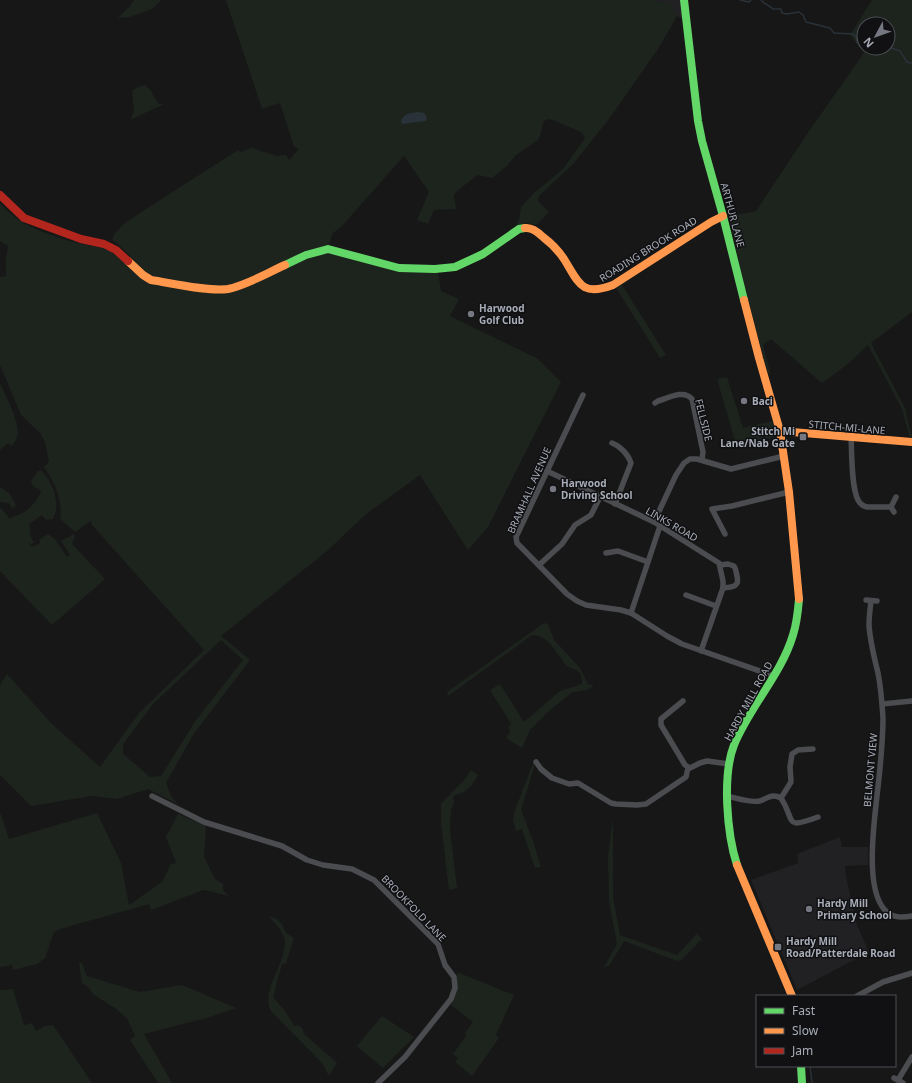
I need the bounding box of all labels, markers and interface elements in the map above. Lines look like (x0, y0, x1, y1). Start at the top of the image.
north arrow (856, 16, 896, 56)
text: N (859, 35, 877, 51)
street label: ARTHUR LANE (718, 181, 748, 249)
street label: ROADING BROOK ROAD (596, 213, 700, 285)
place label: Harwood Golf Club (479, 301, 525, 327)
marker: Harwood Golf Club (466, 309, 476, 319)
place label: Baci (752, 394, 773, 408)
marker: Baci (739, 396, 749, 406)
street label: FELLSIDE (692, 397, 716, 443)
street label: STITCH-MI-LANE (808, 417, 886, 437)
place label: Stitch Mi Lane/Nab Gate (720, 424, 795, 450)
marker: Stitch Mi Lane/Nab Gate (798, 432, 808, 442)
street label: BRAMHALL AVENUE (504, 445, 554, 535)
place label: Harwood Driving School (561, 476, 633, 502)
marker: Harwood Driving School (548, 484, 558, 494)
street label: LINKS ROAD (643, 503, 701, 545)
street label: HARDY MILL ROAD (720, 659, 776, 743)
street label: BELMONT VIEW (860, 732, 880, 808)
street label: BROOKFOLD LANE (379, 872, 449, 944)
place label: Hardy Mill Primary School (817, 896, 892, 922)
marker: Hardy Mill Primary School (804, 904, 814, 914)
place label: Hardy Mill Road/Patterdale Road (786, 934, 895, 960)
marker: Hardy Mill Road/Patterdale Road (773, 942, 783, 952)
legend (756, 995, 896, 1067)
text: Fast (792, 1002, 816, 1019)
text: Slow (792, 1022, 819, 1039)
text: Jam (791, 1042, 813, 1059)

